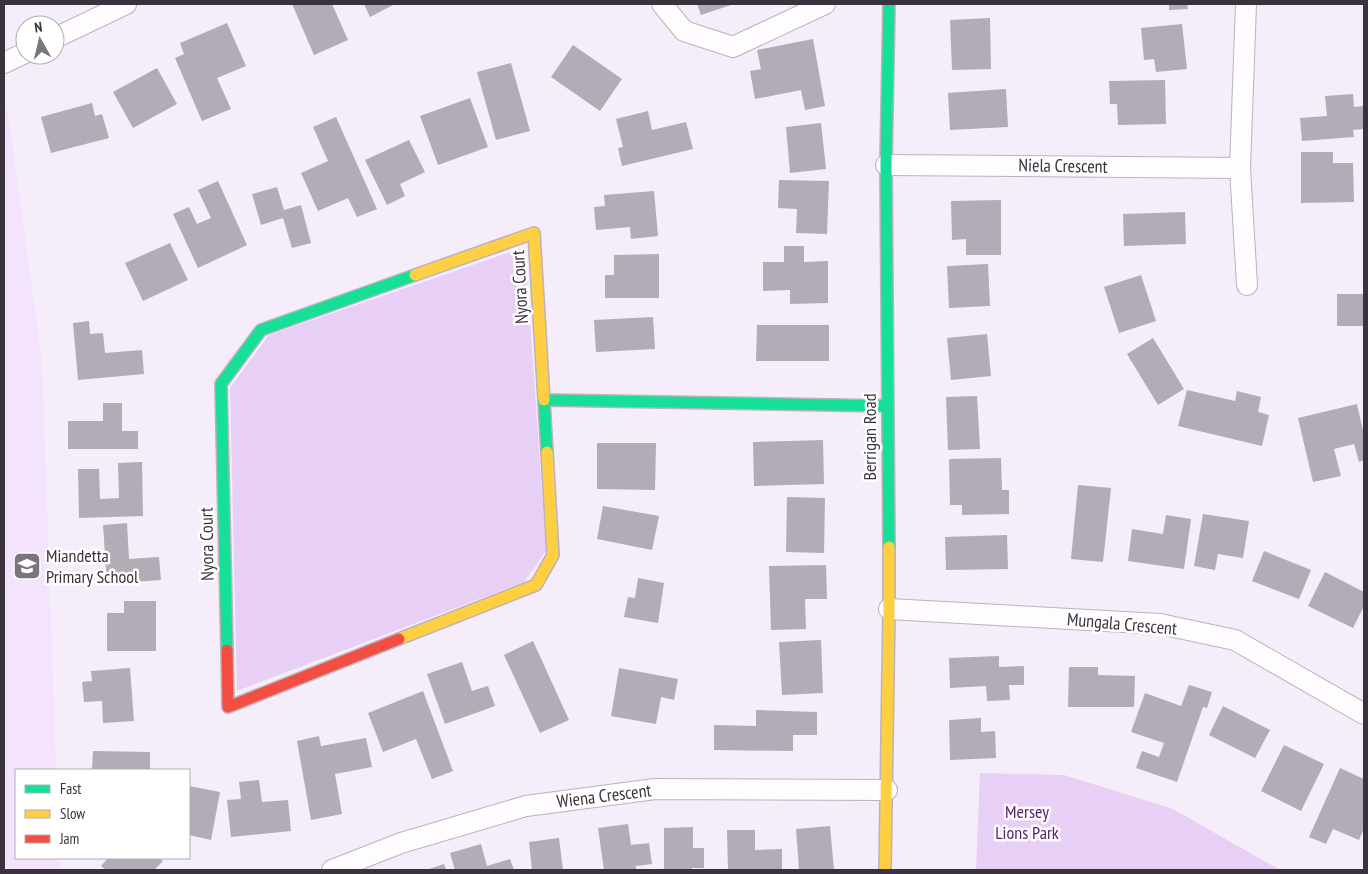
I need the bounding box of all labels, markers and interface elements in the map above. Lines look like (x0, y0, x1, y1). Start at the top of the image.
north arrow (15, 15, 65, 65)
text: N (33, 18, 43, 37)
street label: Niela Crescent (1018, 153, 1108, 178)
street label: Nyora Court (506, 250, 533, 324)
street label: Berrigan Road (858, 393, 881, 481)
street label: Nyora Court (194, 507, 219, 581)
place label: Miandetta Primary School (46, 544, 139, 588)
school or university icon: Miandetta Primary School (12, 551, 42, 581)
street label: Mungala Crescent (1066, 607, 1178, 640)
legend (15, 769, 190, 859)
street label: Wiena Crescent (555, 778, 653, 813)
text: Fast (60, 779, 81, 798)
park label: Mersey Lions Park (995, 800, 1059, 844)
text: Slow (60, 804, 85, 823)
text: Jam (59, 829, 79, 848)

